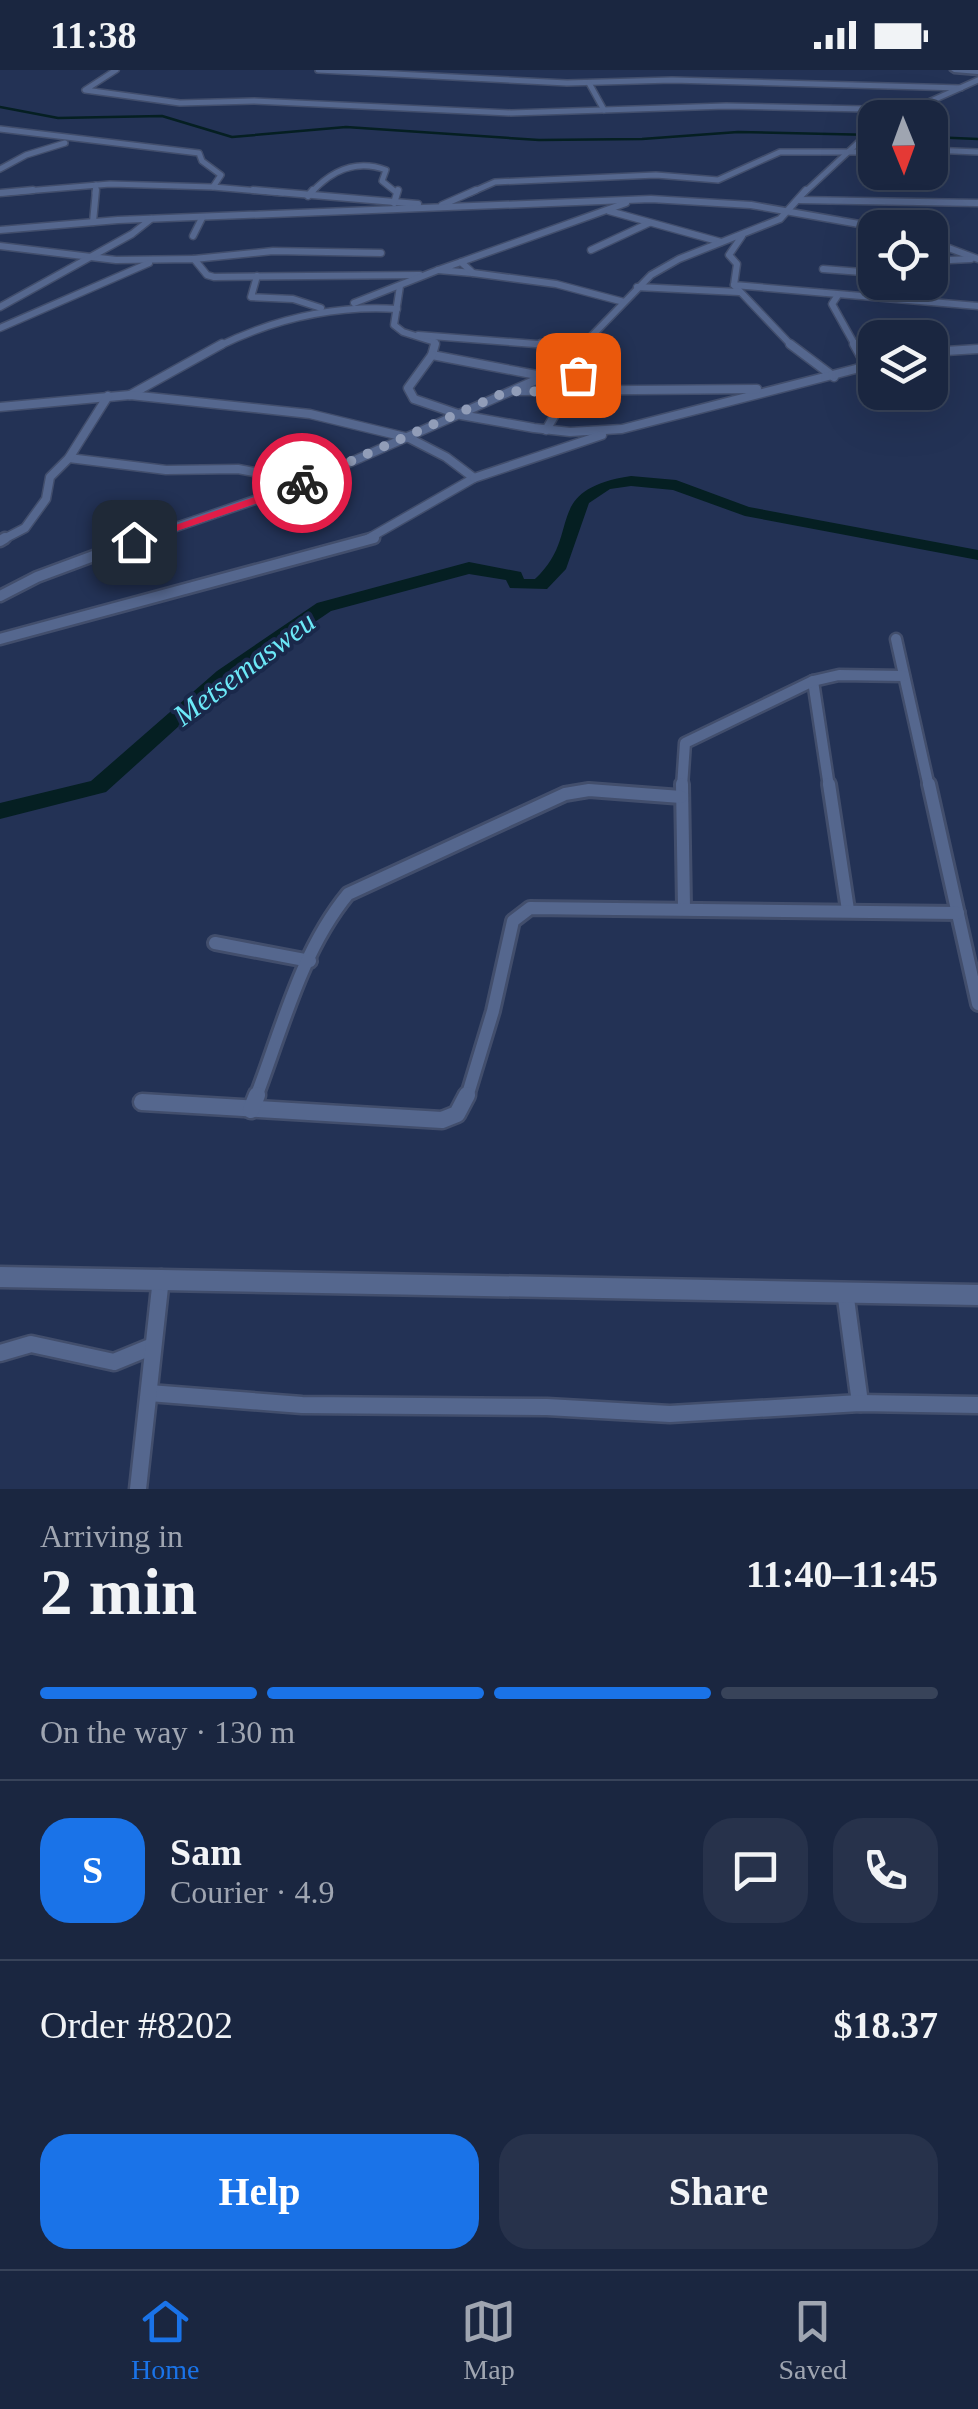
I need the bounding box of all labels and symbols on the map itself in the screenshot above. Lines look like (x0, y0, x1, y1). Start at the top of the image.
north arrow (858, 100, 948, 190)
pin (536, 333, 621, 418)
courier (252, 433, 352, 533)
pin (92, 500, 177, 585)
water label: Metsemasweu (166, 604, 321, 732)

